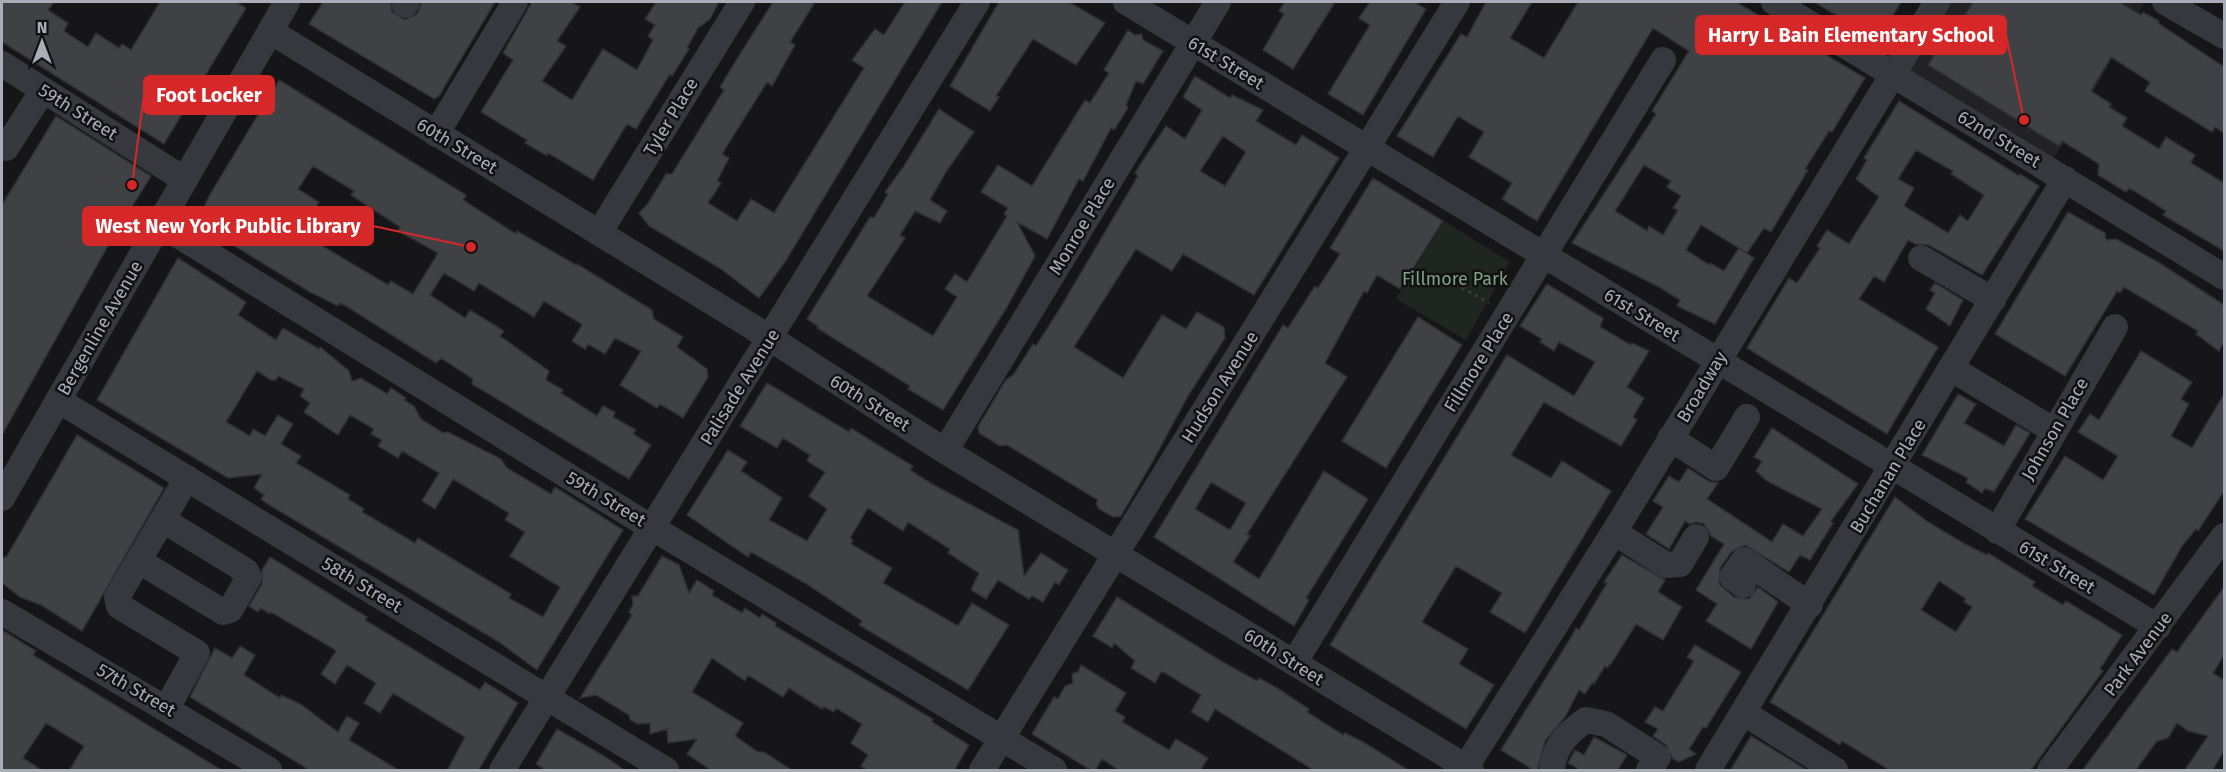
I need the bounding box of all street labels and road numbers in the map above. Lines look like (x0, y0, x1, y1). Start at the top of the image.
street label: 61st Street (1184, 32, 1269, 95)
street label: Tyler Place (639, 74, 703, 160)
street label: 59th Street (34, 79, 122, 145)
street label: 62nd Street (1953, 106, 2045, 173)
street label: 60th Street (413, 113, 502, 179)
street label: Monroe Place (1044, 173, 1120, 279)
street label: Bergenline Avenue (52, 257, 148, 399)
street label: 61st Street (1600, 284, 1685, 347)
street label: Fillmore Place (1439, 308, 1519, 416)
street label: Palisade Avenue (696, 325, 784, 449)
street label: Hudson Avenue (1177, 327, 1263, 447)
street label: Broadway (1672, 347, 1732, 427)
street label: 60th Street (826, 370, 915, 437)
street label: Johnson Place (2017, 374, 2093, 484)
street label: Buchanan Place (1845, 415, 1931, 537)
street label: 59th Street (562, 467, 650, 532)
street label: 61st Street (2015, 536, 2100, 599)
street label: 58th Street (318, 552, 406, 618)
street label: Park Avenue (2099, 607, 2177, 701)
street label: 60th Street (1240, 624, 1329, 691)
street label: 57th Street (93, 659, 180, 722)

